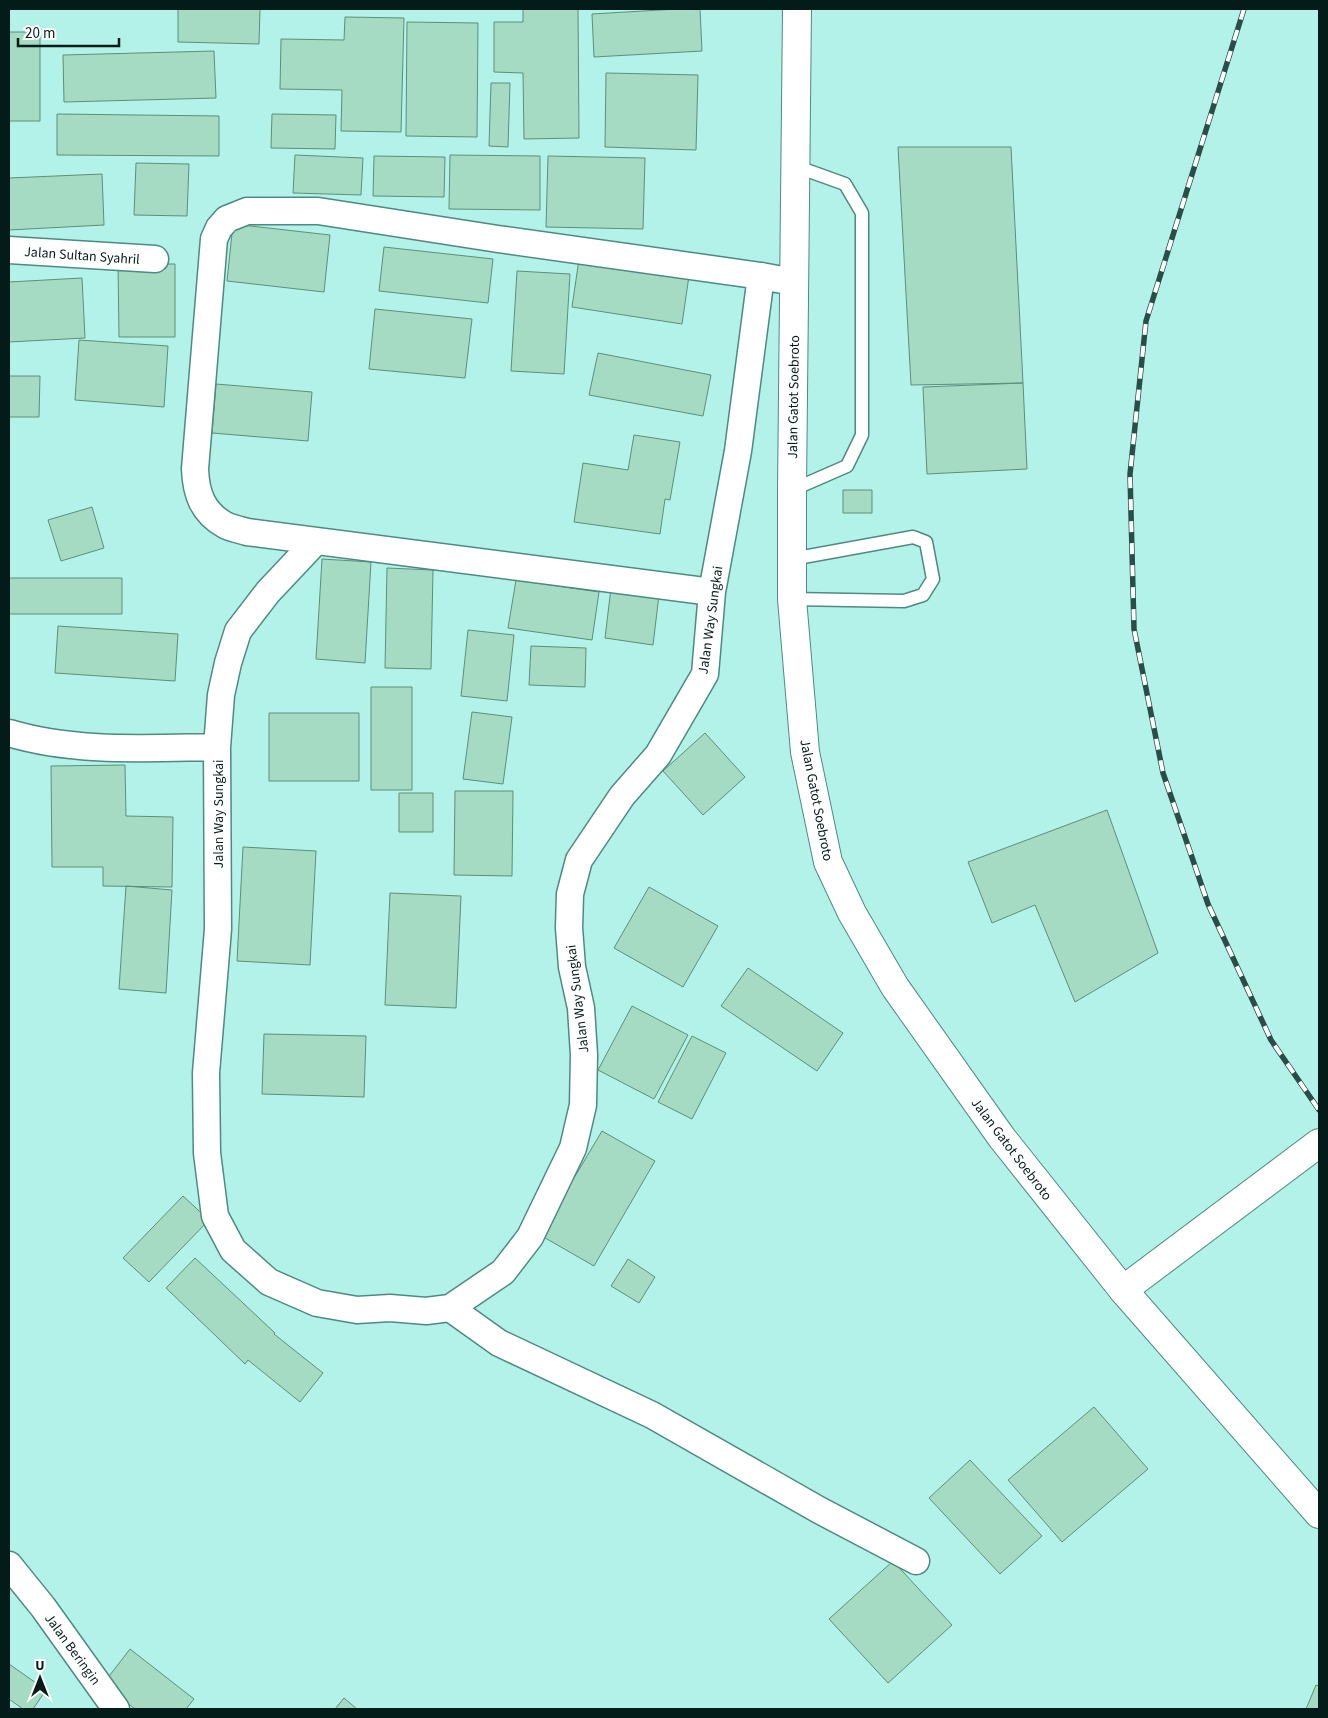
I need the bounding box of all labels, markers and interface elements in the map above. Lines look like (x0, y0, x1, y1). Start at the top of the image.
scale bar (18, 15, 119, 47)
text: 20 m (25, 23, 55, 44)
street label: Jalan Sultan Syahril (24, 242, 141, 270)
street label: Jalan Gatot Soebroto (783, 335, 805, 459)
street label: Jalan Way Sungkai (693, 565, 728, 676)
street label: Jalan Gatot Soebroto (794, 738, 838, 863)
street label: Jalan Way Sungkai (209, 759, 229, 869)
street label: Jalan Way Sungkai (561, 944, 595, 1054)
street label: Jalan Gatot Soebroto (966, 1094, 1056, 1205)
street label: Jalan Beringin (39, 1610, 105, 1690)
north arrow (15, 1653, 65, 1703)
text: U (35, 1656, 45, 1676)

